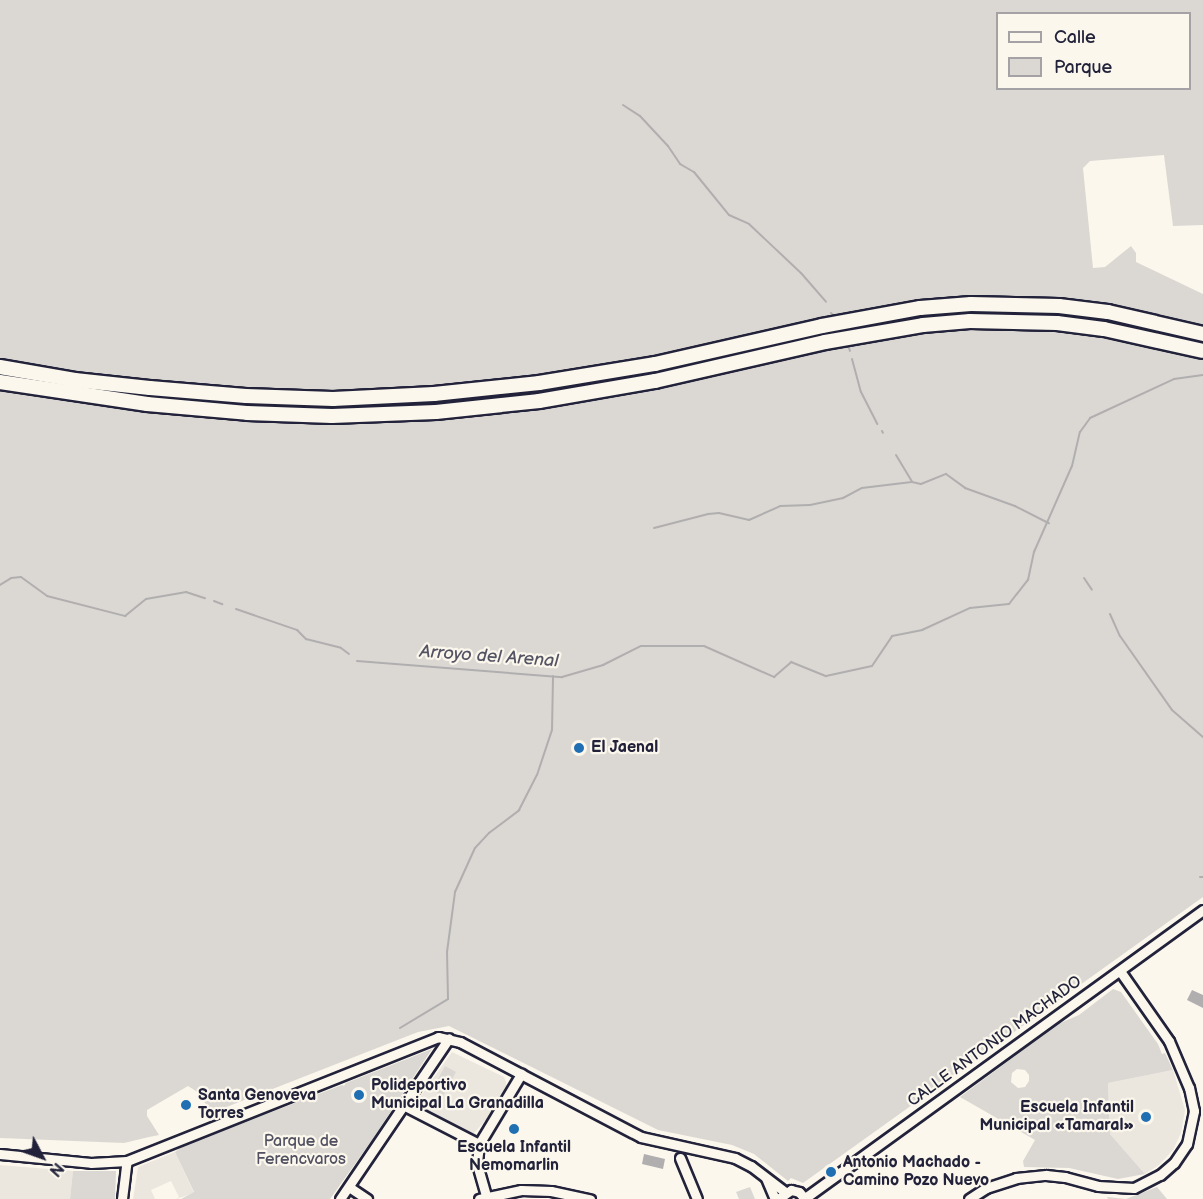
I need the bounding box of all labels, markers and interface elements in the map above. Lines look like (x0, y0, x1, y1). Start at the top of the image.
legend (996, 12, 1191, 90)
text: Calle (1054, 27, 1096, 48)
text: Parque (1054, 57, 1112, 78)
water label: Arroyo del Arenal (419, 641, 559, 673)
place label: El Jaenal (591, 738, 658, 758)
marker: El Jaenal (572, 741, 586, 755)
street label: CALLE ANTONIO MACHADO (904, 972, 1086, 1112)
place label: Polideportivo Municipal La Granadilla (371, 1076, 544, 1114)
place label: Santa Genoveva Torres (198, 1086, 316, 1124)
marker: Polideportivo Municipal La Granadilla (352, 1088, 366, 1102)
marker: Santa Genoveva Torres (179, 1098, 193, 1112)
place label: Escuela Infantil Municipal «Tamaral» (979, 1098, 1134, 1136)
marker: Escuela Infantil Municipal «Tamaral» (1139, 1110, 1153, 1124)
marker: Escuela Infantil Nemomarlin (507, 1122, 521, 1136)
north arrow (12, 1127, 72, 1187)
park label: Parque de Ferencvaros (256, 1132, 346, 1170)
place label: Escuela Infantil Nemomarlin (457, 1138, 571, 1176)
place label: Antonio Machado - Camino Pozo Nuevo (843, 1153, 989, 1191)
text: N (45, 1158, 67, 1180)
marker: Antonio Machado - Camino Pozo Nuevo (824, 1165, 838, 1179)

